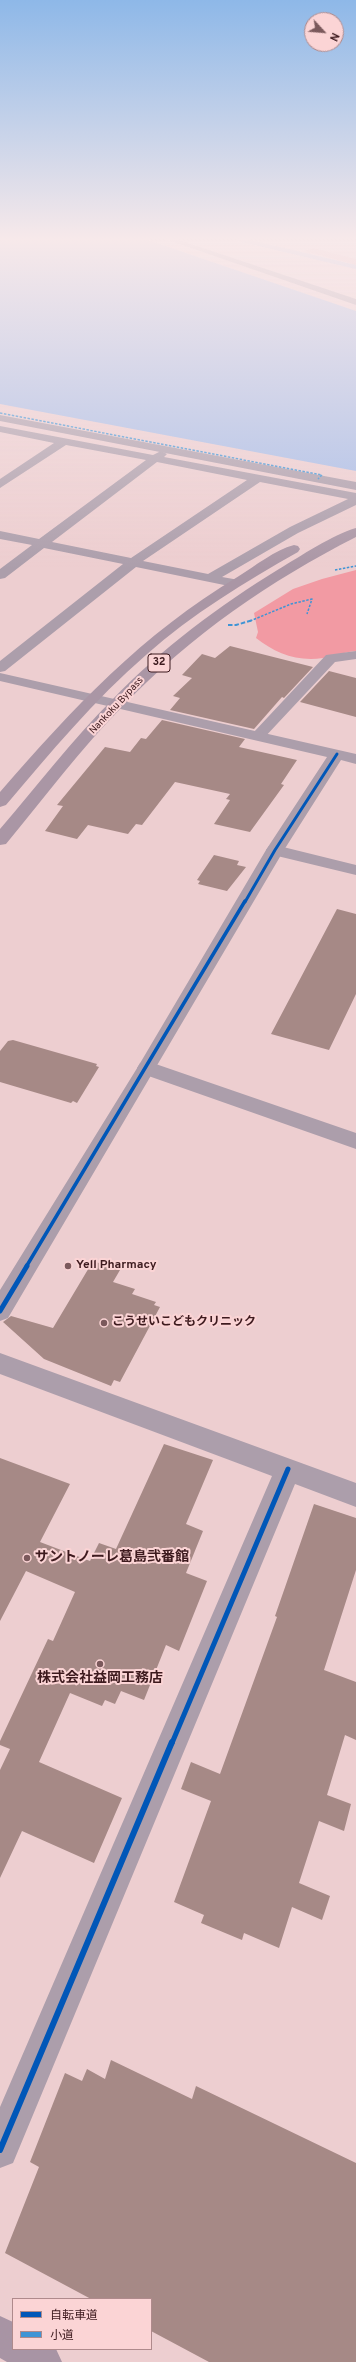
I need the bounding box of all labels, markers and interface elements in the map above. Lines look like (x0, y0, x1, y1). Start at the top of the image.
north arrow (304, 12, 344, 52)
text: N (326, 30, 342, 43)
road number: 32 (148, 654, 170, 672)
street label: Nankoku Bypass (88, 675, 146, 737)
place label: Yell Pharmacy (76, 1259, 157, 1273)
marker: Yell Pharmacy (63, 1261, 73, 1271)
place label: こうせいこどもクリニック (112, 1316, 256, 1330)
marker: こうせいこどもクリニック (99, 1318, 109, 1328)
place label: サントノーレ葛島弐番館 (35, 1550, 189, 1566)
marker: サントノーレ葛島弐番館 (22, 1553, 32, 1563)
marker: 株式会社益岡工務店 (95, 1659, 105, 1669)
place label: 株式会社益岡工務店 (37, 1671, 163, 1687)
legend (12, 2298, 152, 2350)
text: 自転車道 (50, 2308, 98, 2324)
text: 小道 (50, 2328, 74, 2344)

